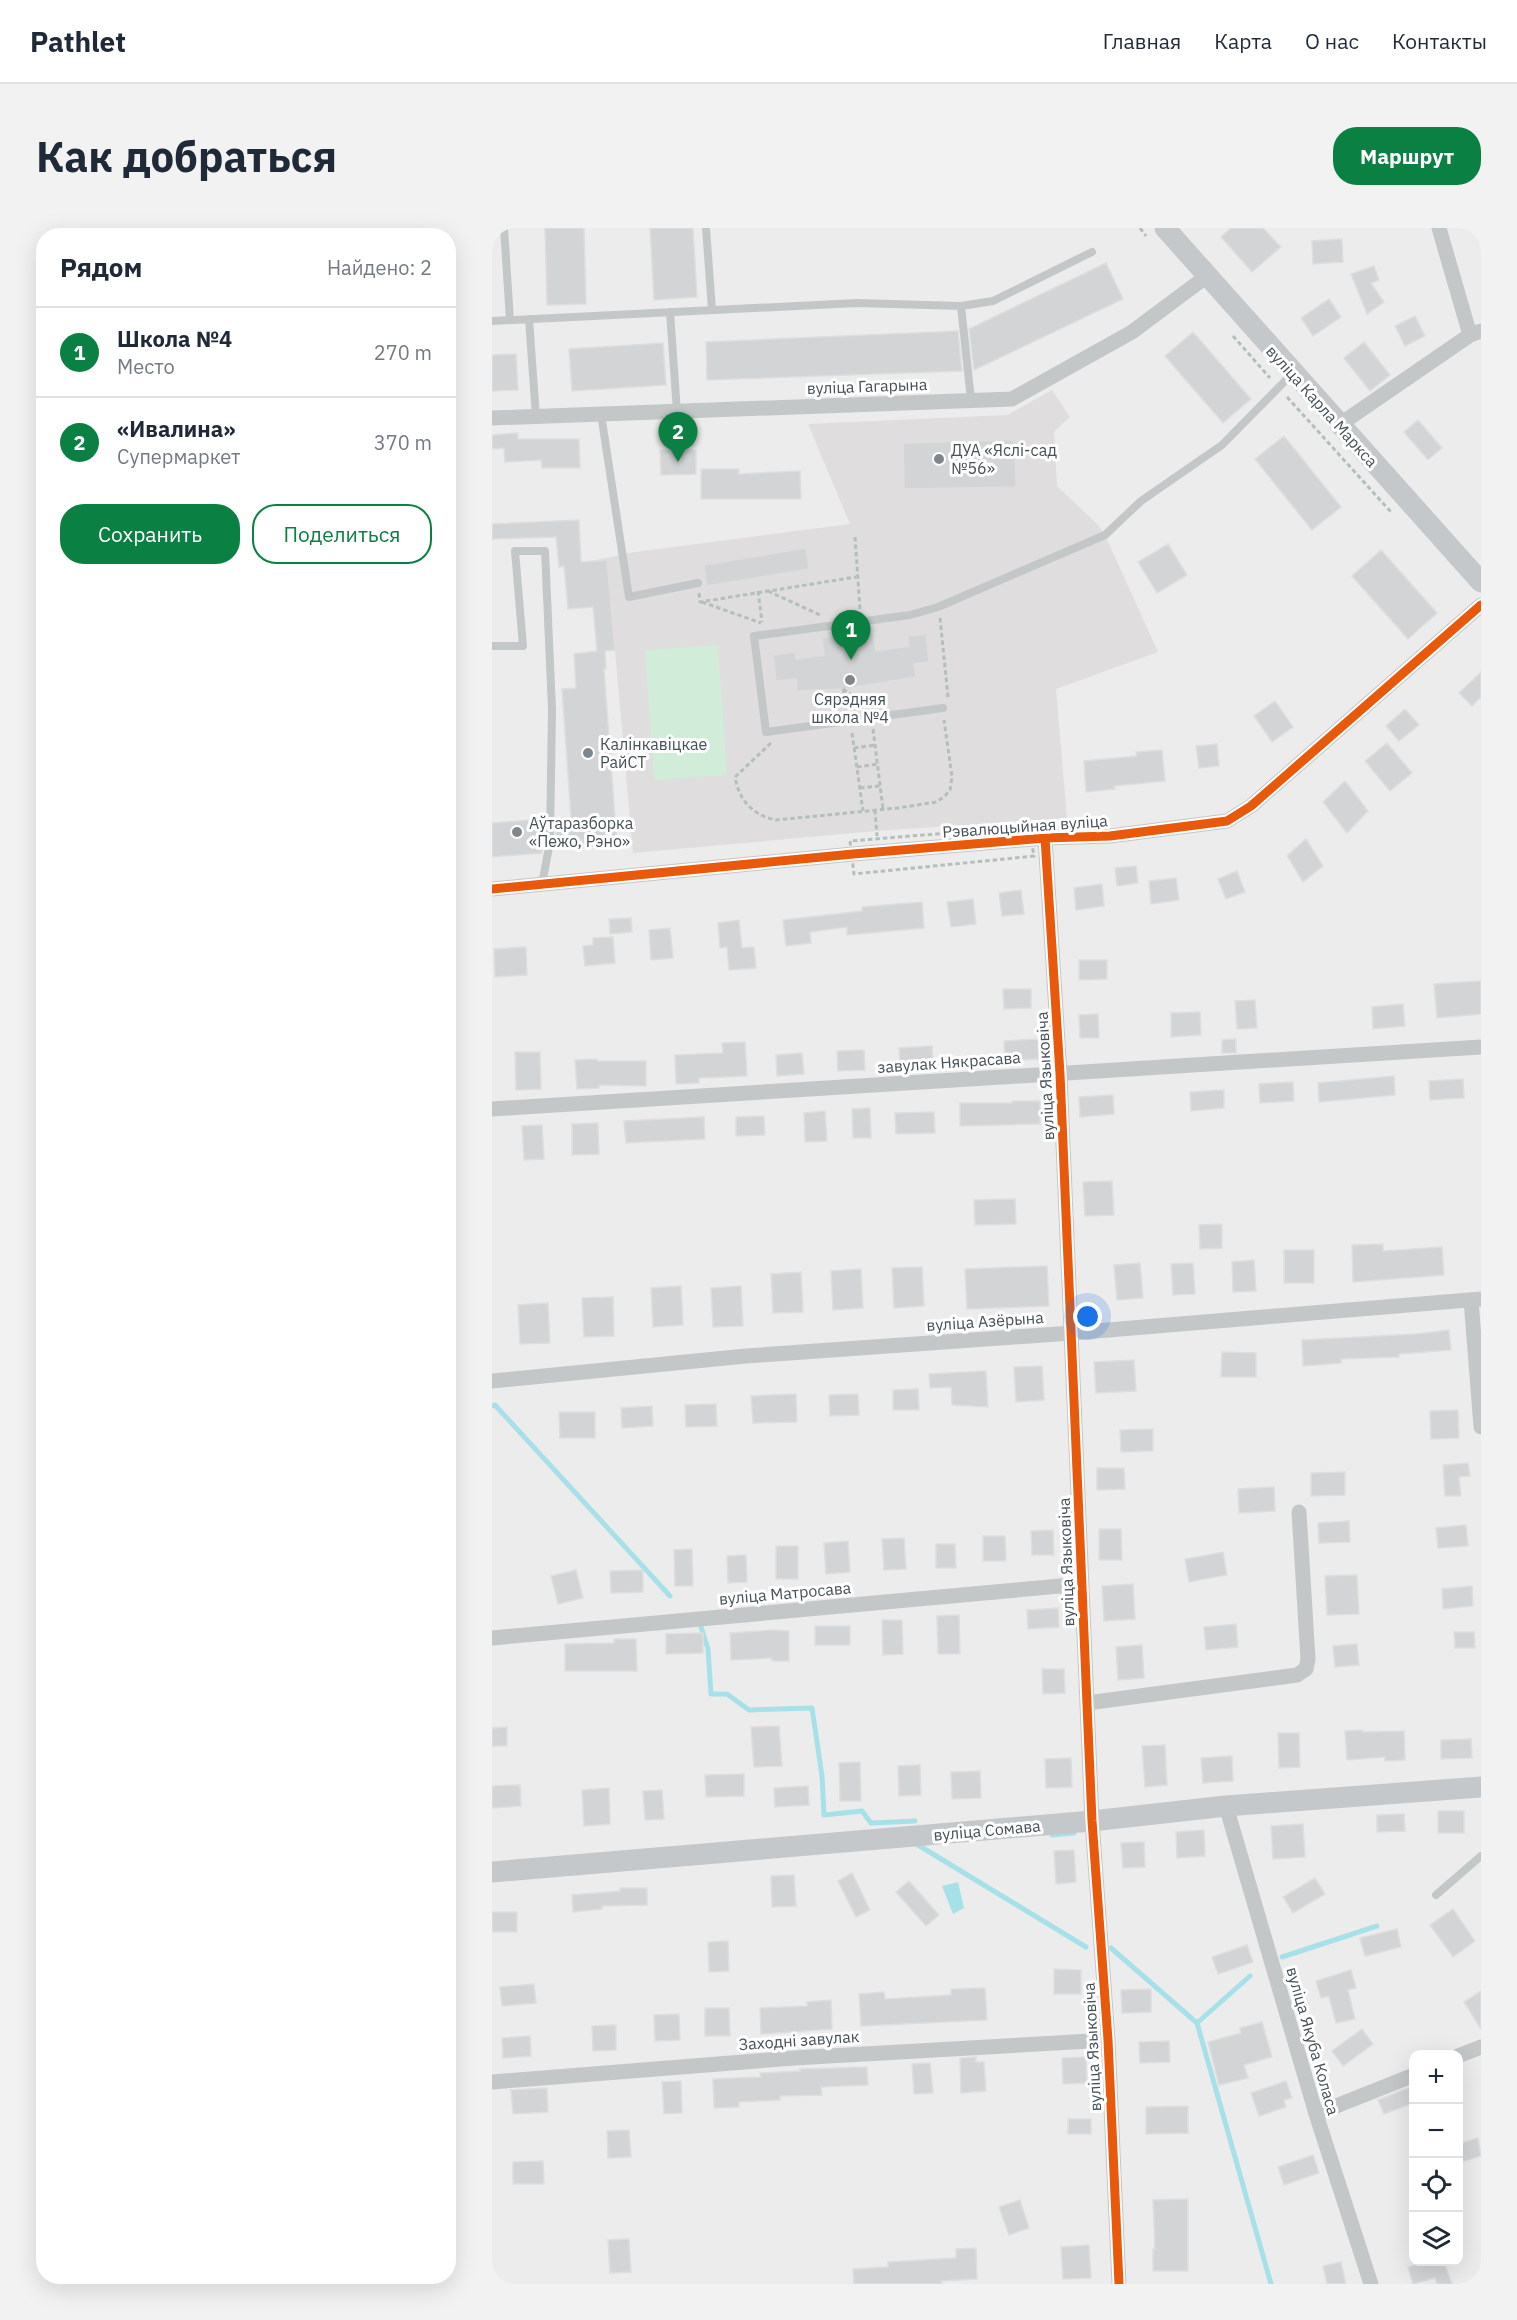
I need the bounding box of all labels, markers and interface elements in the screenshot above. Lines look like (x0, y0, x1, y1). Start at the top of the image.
text: Pathlet (30, 23, 126, 60)
text: Главная (1103, 27, 1181, 55)
text: Карта (1214, 27, 1272, 55)
text: О нас (1305, 27, 1359, 55)
text: Контакты (1392, 27, 1487, 55)
button: Маршрут (1333, 127, 1481, 185)
text: Как добраться (36, 129, 337, 184)
text: Рядом (60, 250, 142, 284)
text: Найдено: 2 (327, 254, 432, 281)
text: Школа №4 (117, 324, 232, 353)
text: 1 (74, 339, 86, 366)
text: 270 m (374, 339, 432, 366)
street label: вуліца Карла Маркса (1262, 341, 1382, 471)
text: Место (117, 353, 175, 380)
street label: вуліца Гагарына (806, 374, 928, 398)
pin: 2 (658, 412, 698, 462)
text: «Ивалина» (117, 414, 236, 443)
text: 2 (74, 429, 86, 456)
text: 370 m (374, 429, 432, 456)
place label: ДУА «Яслі-сад №56» (951, 440, 1058, 478)
text: Супермаркет (117, 443, 240, 470)
marker: ДУА «Яслі-сад №56» (932, 452, 946, 466)
button: Сохранить (60, 504, 240, 564)
button: Поделиться (252, 504, 432, 564)
pin: 1 (832, 610, 870, 660)
marker: Сярэдняя школа №4 (843, 673, 857, 687)
place label: Сярэдняя школа №4 (811, 689, 889, 727)
place label: Калінкавіцкае РайСТ (600, 734, 708, 772)
marker: Калінкавіцкае РайСТ (581, 746, 595, 760)
street label: Рэвалюцыйная вуліца (942, 810, 1109, 842)
place label: Аўтаразборка «Пежо, Рэно» (529, 813, 634, 851)
marker: Аўтаразборка «Пежо, Рэно» (510, 825, 524, 839)
street label: вуліца Языковіча (1032, 1011, 1058, 1141)
street label: завулак Някрасава (877, 1047, 1022, 1077)
your location (1073, 1302, 1102, 1331)
street label: вуліца Азёрына (926, 1307, 1045, 1335)
street label: вуліца Языковіча (1054, 1497, 1078, 1627)
street label: вуліца Матросава (718, 1577, 852, 1609)
street label: вуліца Сомава (933, 1815, 1042, 1845)
street label: вуліца Якуба Коласа (1282, 1965, 1344, 2118)
street label: вуліца Языковіча (1079, 1982, 1105, 2112)
street label: Заходні завулак (738, 2026, 860, 2054)
map controls (1409, 2050, 1463, 2266)
button: + (1409, 2050, 1463, 2104)
button: − (1409, 2104, 1463, 2158)
button: locate (1409, 2158, 1463, 2212)
button: layers (1409, 2212, 1463, 2266)

